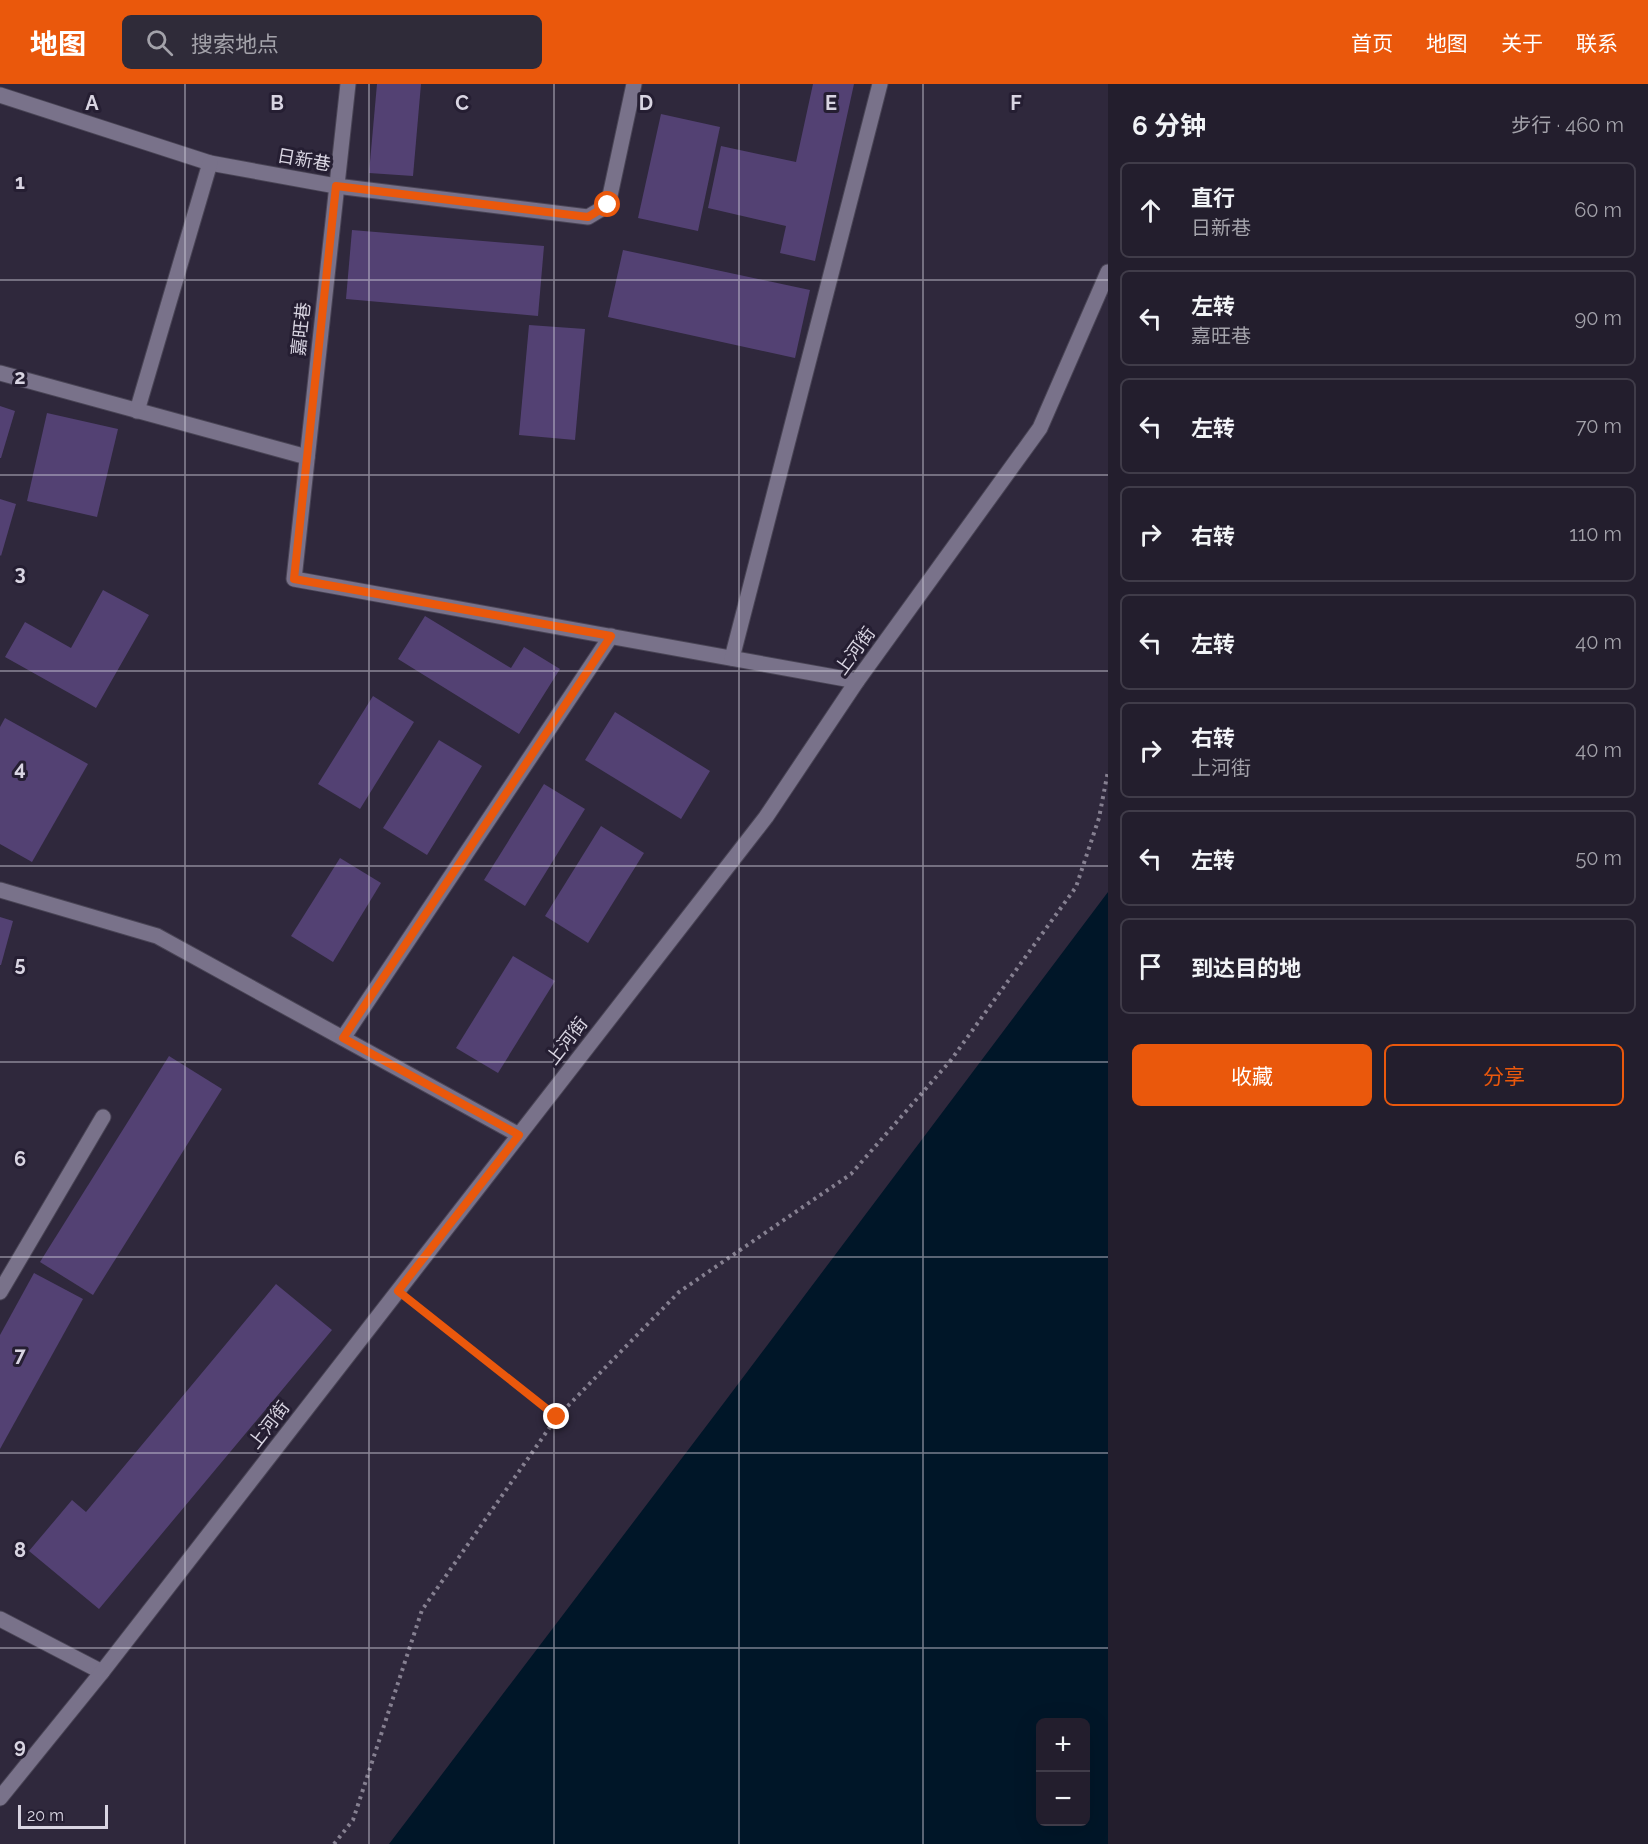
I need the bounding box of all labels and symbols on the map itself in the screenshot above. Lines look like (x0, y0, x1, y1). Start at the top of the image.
text: A (85, 91, 99, 115)
text: B (270, 91, 284, 115)
text: C (455, 91, 469, 115)
text: D (639, 91, 653, 115)
text: E (825, 91, 837, 115)
text: F (1010, 91, 1022, 115)
street label: 日新巷 (276, 144, 332, 175)
text: 1 (15, 170, 25, 194)
route start (594, 191, 620, 217)
street label: 嘉旺巷 (287, 301, 314, 357)
text: 2 (14, 365, 26, 389)
text: 3 (14, 561, 26, 585)
street label: 上河街 (830, 623, 879, 679)
text: 4 (14, 756, 26, 780)
text: 5 (14, 952, 26, 976)
street label: 上河街 (542, 1013, 592, 1068)
text: 6 (14, 1147, 26, 1171)
text: 7 (14, 1343, 26, 1367)
street label: 上河街 (244, 1397, 294, 1452)
route end (543, 1403, 569, 1429)
text: 8 (14, 1538, 26, 1562)
text: 9 (14, 1734, 26, 1758)
scale bar (18, 1802, 108, 1830)

